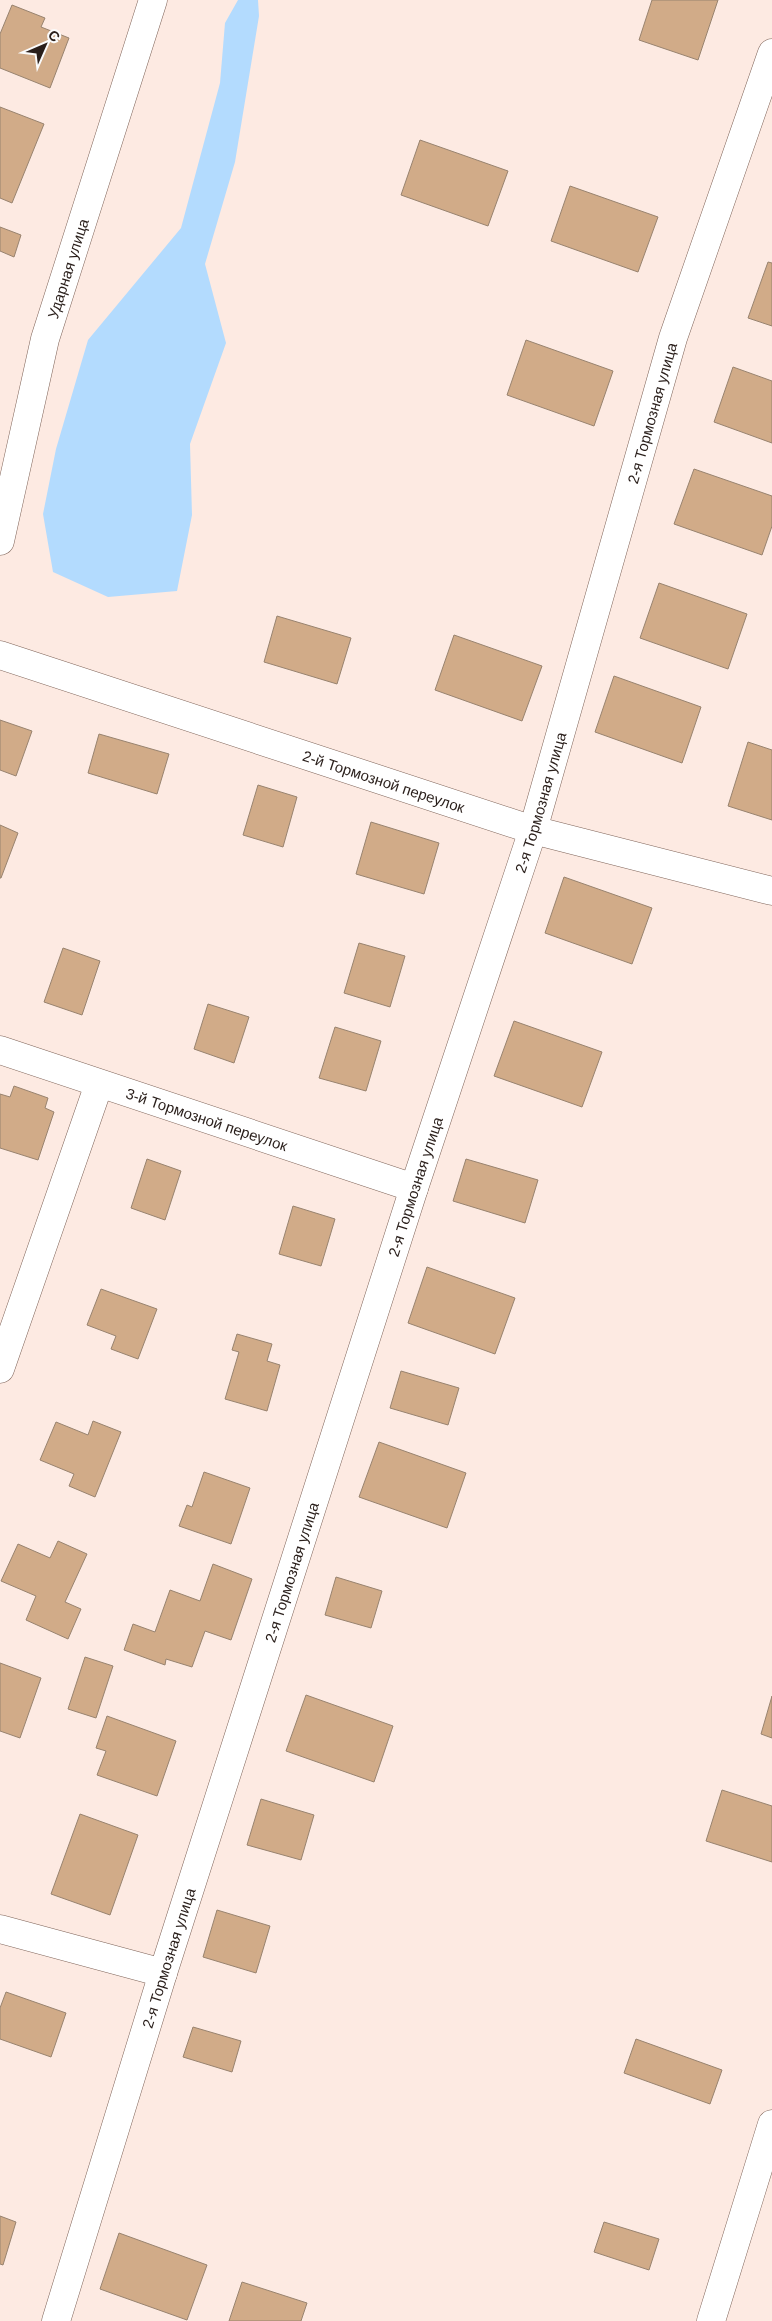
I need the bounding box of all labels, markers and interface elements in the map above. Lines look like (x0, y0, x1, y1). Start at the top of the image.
north arrow (20, 20, 70, 70)
text: С (45, 27, 63, 45)
street label: Ударная улица (44, 216, 92, 321)
street label: 2-я Тормозная улица (624, 340, 680, 486)
street label: 2-я Тормозная улица (511, 729, 569, 875)
street label: 2-й Тормозной переулок (301, 747, 467, 816)
street label: 3-й Тормозной переулок (124, 1084, 290, 1154)
street label: 2-я Тормозная улица (384, 1114, 446, 1258)
street label: 2-я Тормозная улица (261, 1499, 322, 1644)
street label: 2-я Тормозная улица (138, 1885, 198, 2030)

